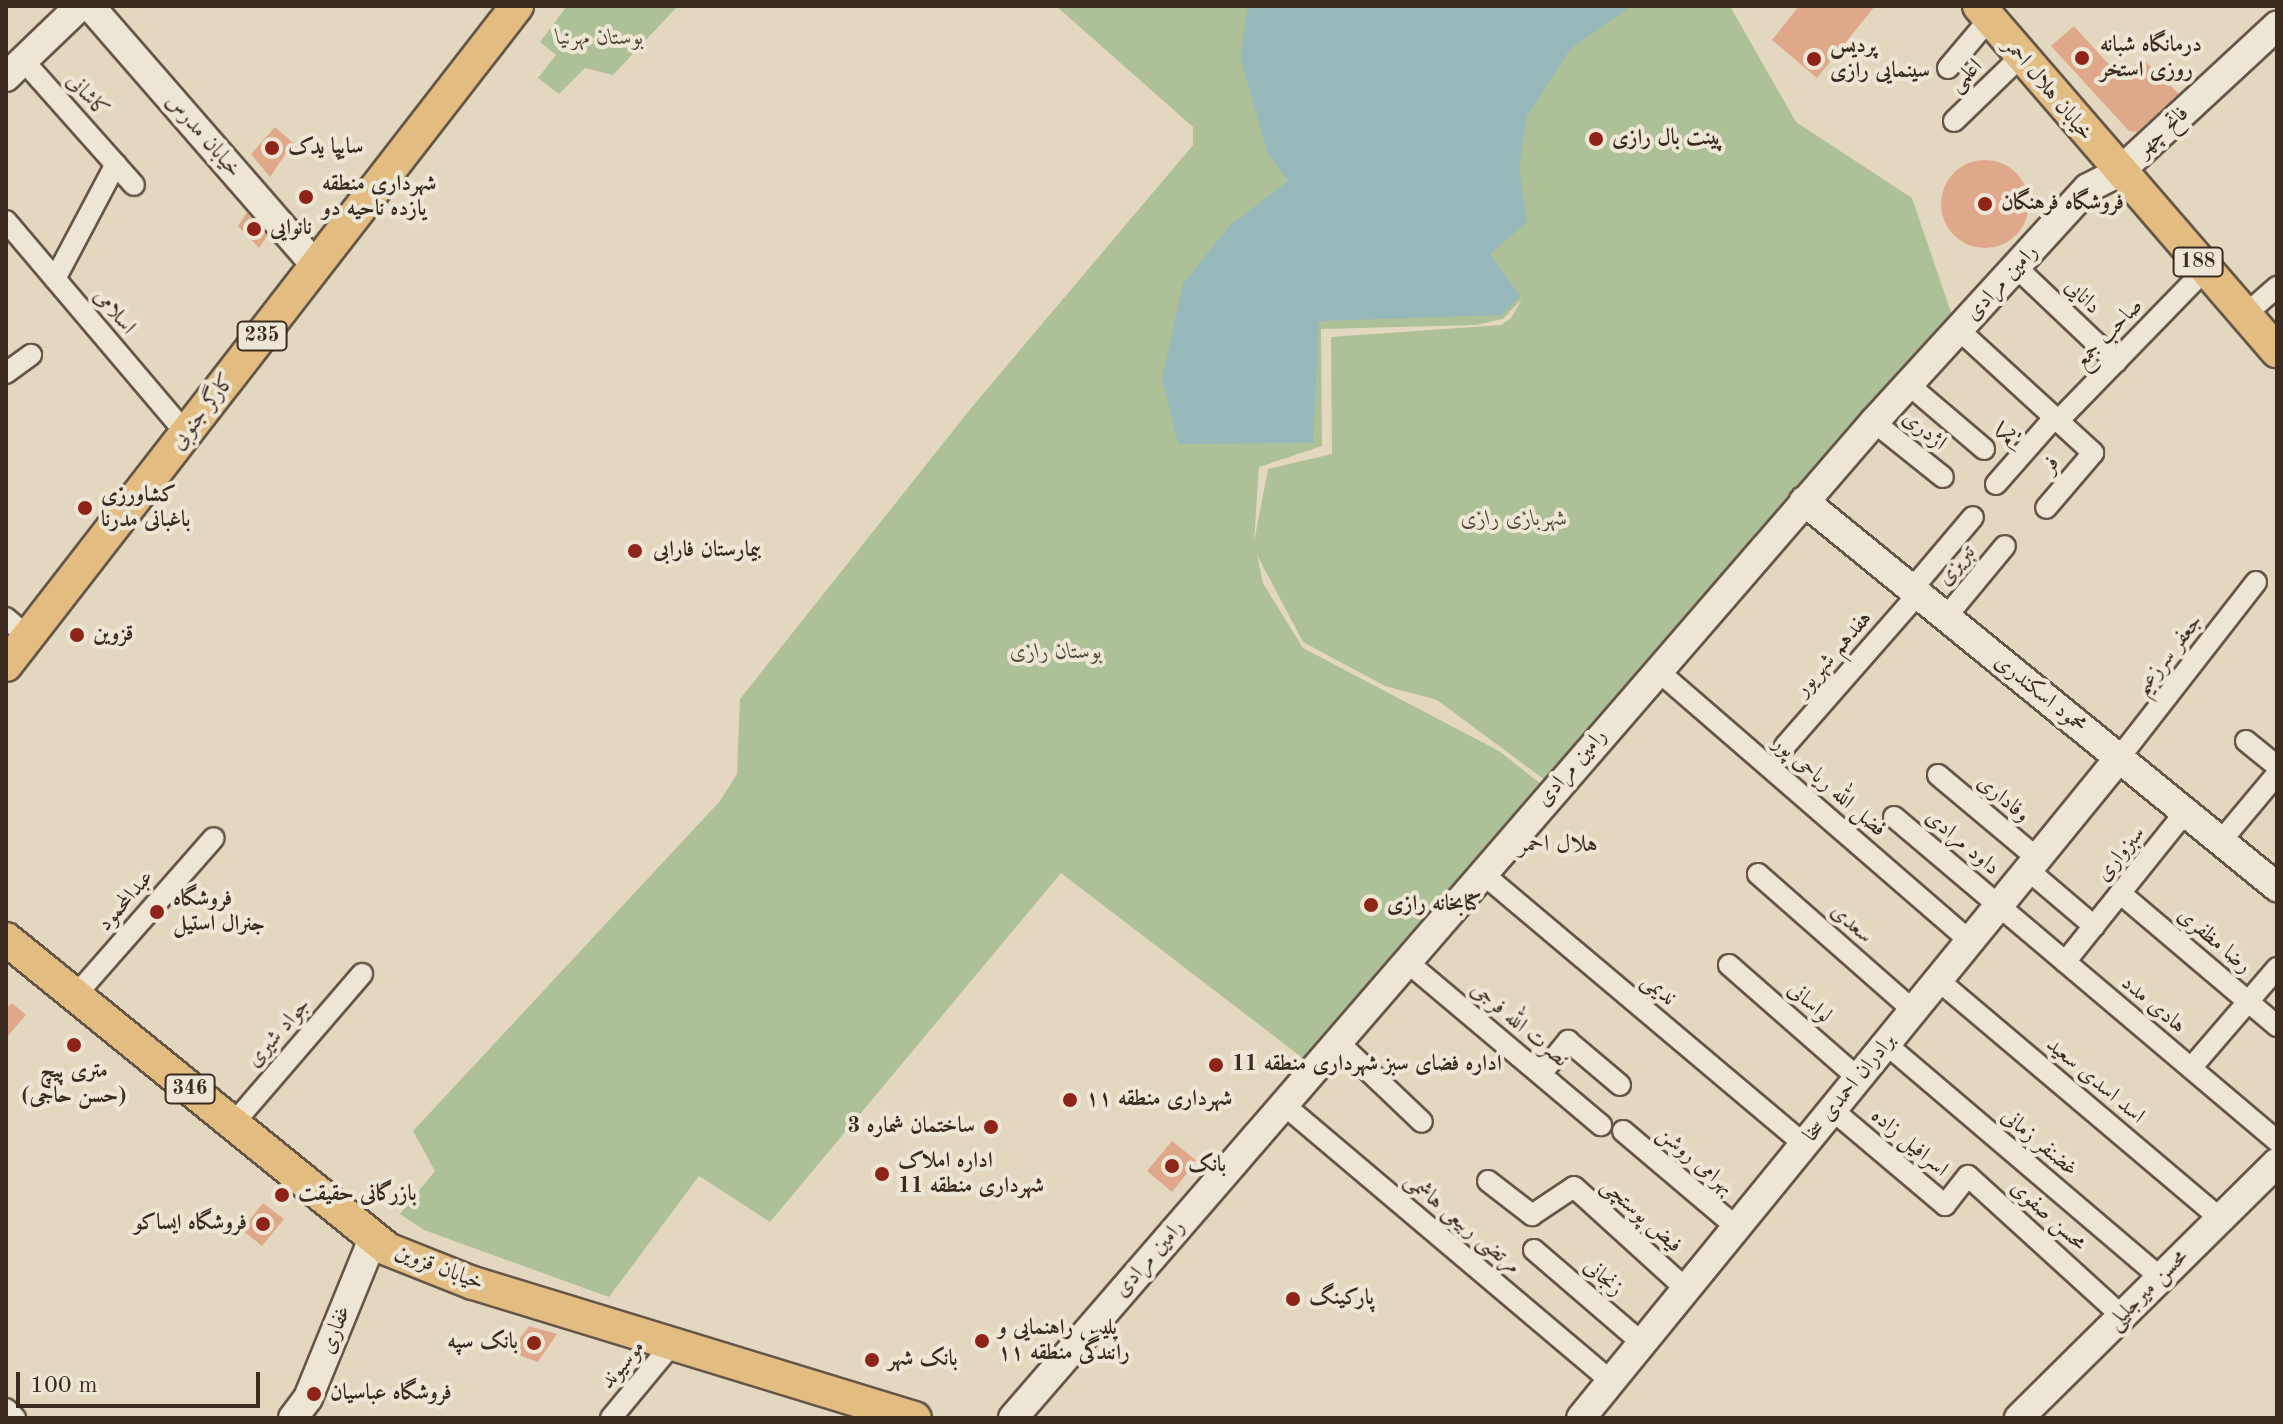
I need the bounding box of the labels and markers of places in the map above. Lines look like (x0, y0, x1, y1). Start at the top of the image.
place label: درمانگاه شبانه روزی استخر (2100, 32, 2202, 84)
place label: پردیس سینمایی رازی (1830, 33, 1930, 84)
marker: درمانگاه شبانه روزی استخر (2071, 47, 2093, 69)
marker: پردیس سینمایی رازی (1805, 50, 1823, 68)
place label: پینت بال رازی (1612, 126, 1723, 152)
marker: پینت بال رازی (1587, 130, 1605, 148)
place label: سایپا یدک (288, 135, 363, 161)
marker: سایپا یدک (263, 139, 281, 157)
place label: شهرداری منطقه یازده ناحیه دو (322, 171, 436, 222)
marker: شهرداری منطقه یازده ناحیه دو (297, 188, 315, 206)
place label: فروشگاه فرهنگان (2001, 191, 2124, 217)
marker: فروشگاه فرهنگان (1976, 195, 1994, 213)
place label: نانوایی (270, 216, 312, 242)
marker: نانوایی (245, 220, 263, 238)
place label: کشاورزی باغبانی مدرنا (101, 482, 190, 534)
marker: کشاورزی باغبانی مدرنا (76, 499, 94, 517)
place label: بیمارستان فارابی (653, 538, 761, 564)
marker: بیمارستان فارابی (624, 540, 646, 562)
place label: قزوین (93, 622, 133, 648)
marker: قزوین (68, 626, 86, 644)
place label: فروشگاه جنرال استیل (173, 886, 265, 938)
place label: کتابخانه رازی (1387, 892, 1482, 918)
marker: کتابخانه رازی (1362, 896, 1380, 914)
marker: فروشگاه جنرال استیل (148, 903, 166, 921)
marker: متری پیچ (حسن حاجی) (65, 1036, 83, 1054)
place label: اداره فضای سبز شهرداری منطقه 11 (1232, 1052, 1502, 1078)
marker: اداره فضای سبز شهرداری منطقه 11 (1207, 1056, 1225, 1074)
place label: متری پیچ (حسن حاجی) (21, 1058, 127, 1110)
place label: شهرداری منطقه ۱۱ (1086, 1087, 1232, 1113)
marker: شهرداری منطقه ۱۱ (1061, 1091, 1079, 1109)
place label: ساختمان شماره 3 (848, 1114, 975, 1140)
marker: ساختمان شماره 3 (982, 1118, 1000, 1136)
place label: اداره املاک شهرداری منطقه 11 (898, 1148, 1044, 1200)
place label: بانک (1188, 1153, 1226, 1179)
marker: بانک (1163, 1157, 1181, 1175)
marker: اداره املاک شهرداری منطقه 11 (873, 1165, 891, 1183)
place label: بازرگانی حقیقت (298, 1182, 417, 1208)
marker: بازرگانی حقیقت (273, 1186, 291, 1204)
place label: فروشگاه ایساکو (134, 1211, 247, 1237)
marker: فروشگاه ایساکو (254, 1215, 272, 1233)
place label: پارکینگ (1309, 1286, 1374, 1312)
marker: پارکینگ (1284, 1290, 1302, 1308)
place label: پلیس راهنمایی و رانندگی منطقه ۱۱ (998, 1315, 1130, 1366)
place label: بانک سپه (447, 1330, 518, 1356)
marker: پلیس راهنمایی و رانندگی منطقه ۱۱ (973, 1332, 991, 1350)
marker: بانک سپه (525, 1334, 543, 1352)
place label: بانک شهر (888, 1347, 958, 1373)
marker: بانک شهر (863, 1351, 881, 1369)
place label: فروشگاه عباسیان (330, 1381, 452, 1407)
marker: فروشگاه عباسیان (305, 1385, 323, 1403)

